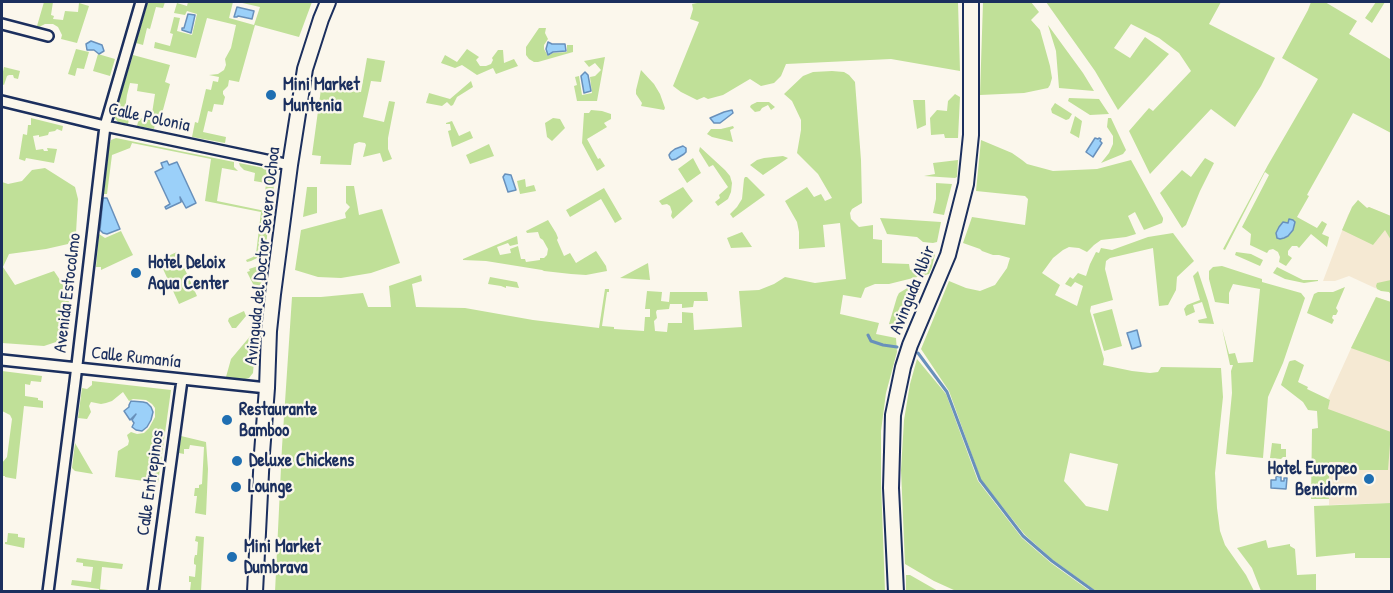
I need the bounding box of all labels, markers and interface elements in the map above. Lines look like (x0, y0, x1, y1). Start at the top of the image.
place label: Mini Market Muntenia (283, 74, 360, 116)
marker: Mini Market Muntenia (264, 88, 278, 102)
street label: Calle Polonia (106, 99, 192, 137)
street label: Avinguda del Doctor Severo Ochoa (241, 146, 285, 366)
street label: Avenida Estocolmo (50, 232, 86, 354)
street label: Avinguda Albir (885, 243, 941, 337)
place label: Hotel Deloix Aqua Center (148, 252, 229, 294)
marker: Hotel Deloix Aqua Center (129, 266, 143, 280)
street label: Calle Rumanía (90, 343, 182, 373)
place label: Restaurante Bamboo (239, 399, 317, 442)
marker: Restaurante Bamboo (220, 413, 234, 427)
street label: Calle Entrepinos (133, 429, 169, 537)
place label: Deluxe Chickens (249, 450, 354, 472)
marker: Deluxe Chickens (230, 454, 244, 468)
place label: Hotel Europeo Benidorm (1268, 458, 1357, 500)
marker: Hotel Europeo Benidorm (1362, 472, 1376, 486)
place label: Lounge (248, 476, 292, 498)
marker: Lounge (229, 480, 243, 494)
place label: Mini Market Dumbrava (244, 536, 321, 578)
marker: Mini Market Dumbrava (225, 550, 239, 564)

